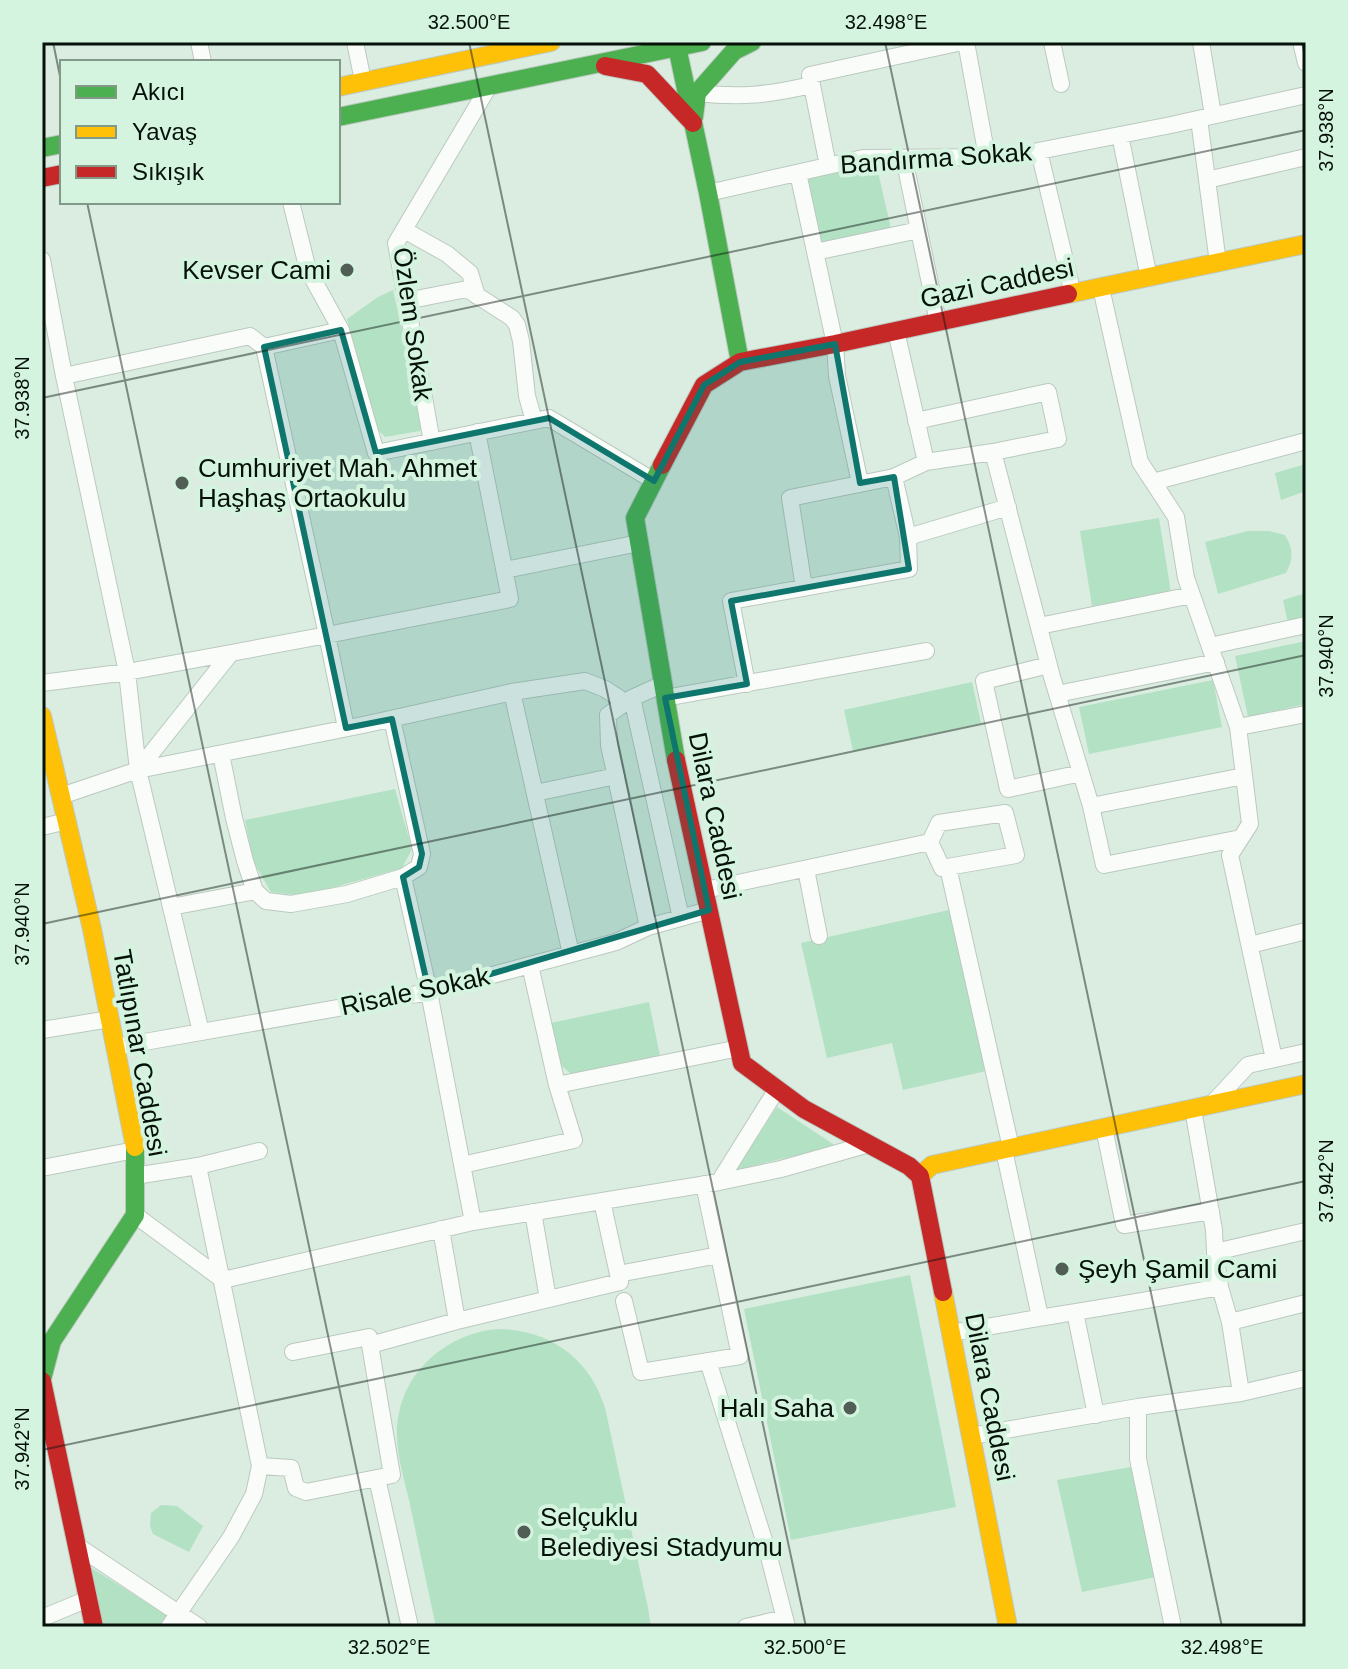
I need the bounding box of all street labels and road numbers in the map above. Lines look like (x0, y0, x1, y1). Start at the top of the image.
street label: Bandırma Sokak (839, 136, 1034, 180)
street label: Özlem Sokak (387, 245, 439, 404)
street label: Gazi Caddesi (918, 252, 1076, 314)
street label: Dilara Caddesi (683, 729, 747, 903)
street label: Tatlıpınar Caddesi (107, 947, 173, 1159)
street label: Risale Sokak (338, 960, 493, 1021)
street label: Dilara Caddesi (959, 1310, 1021, 1484)

